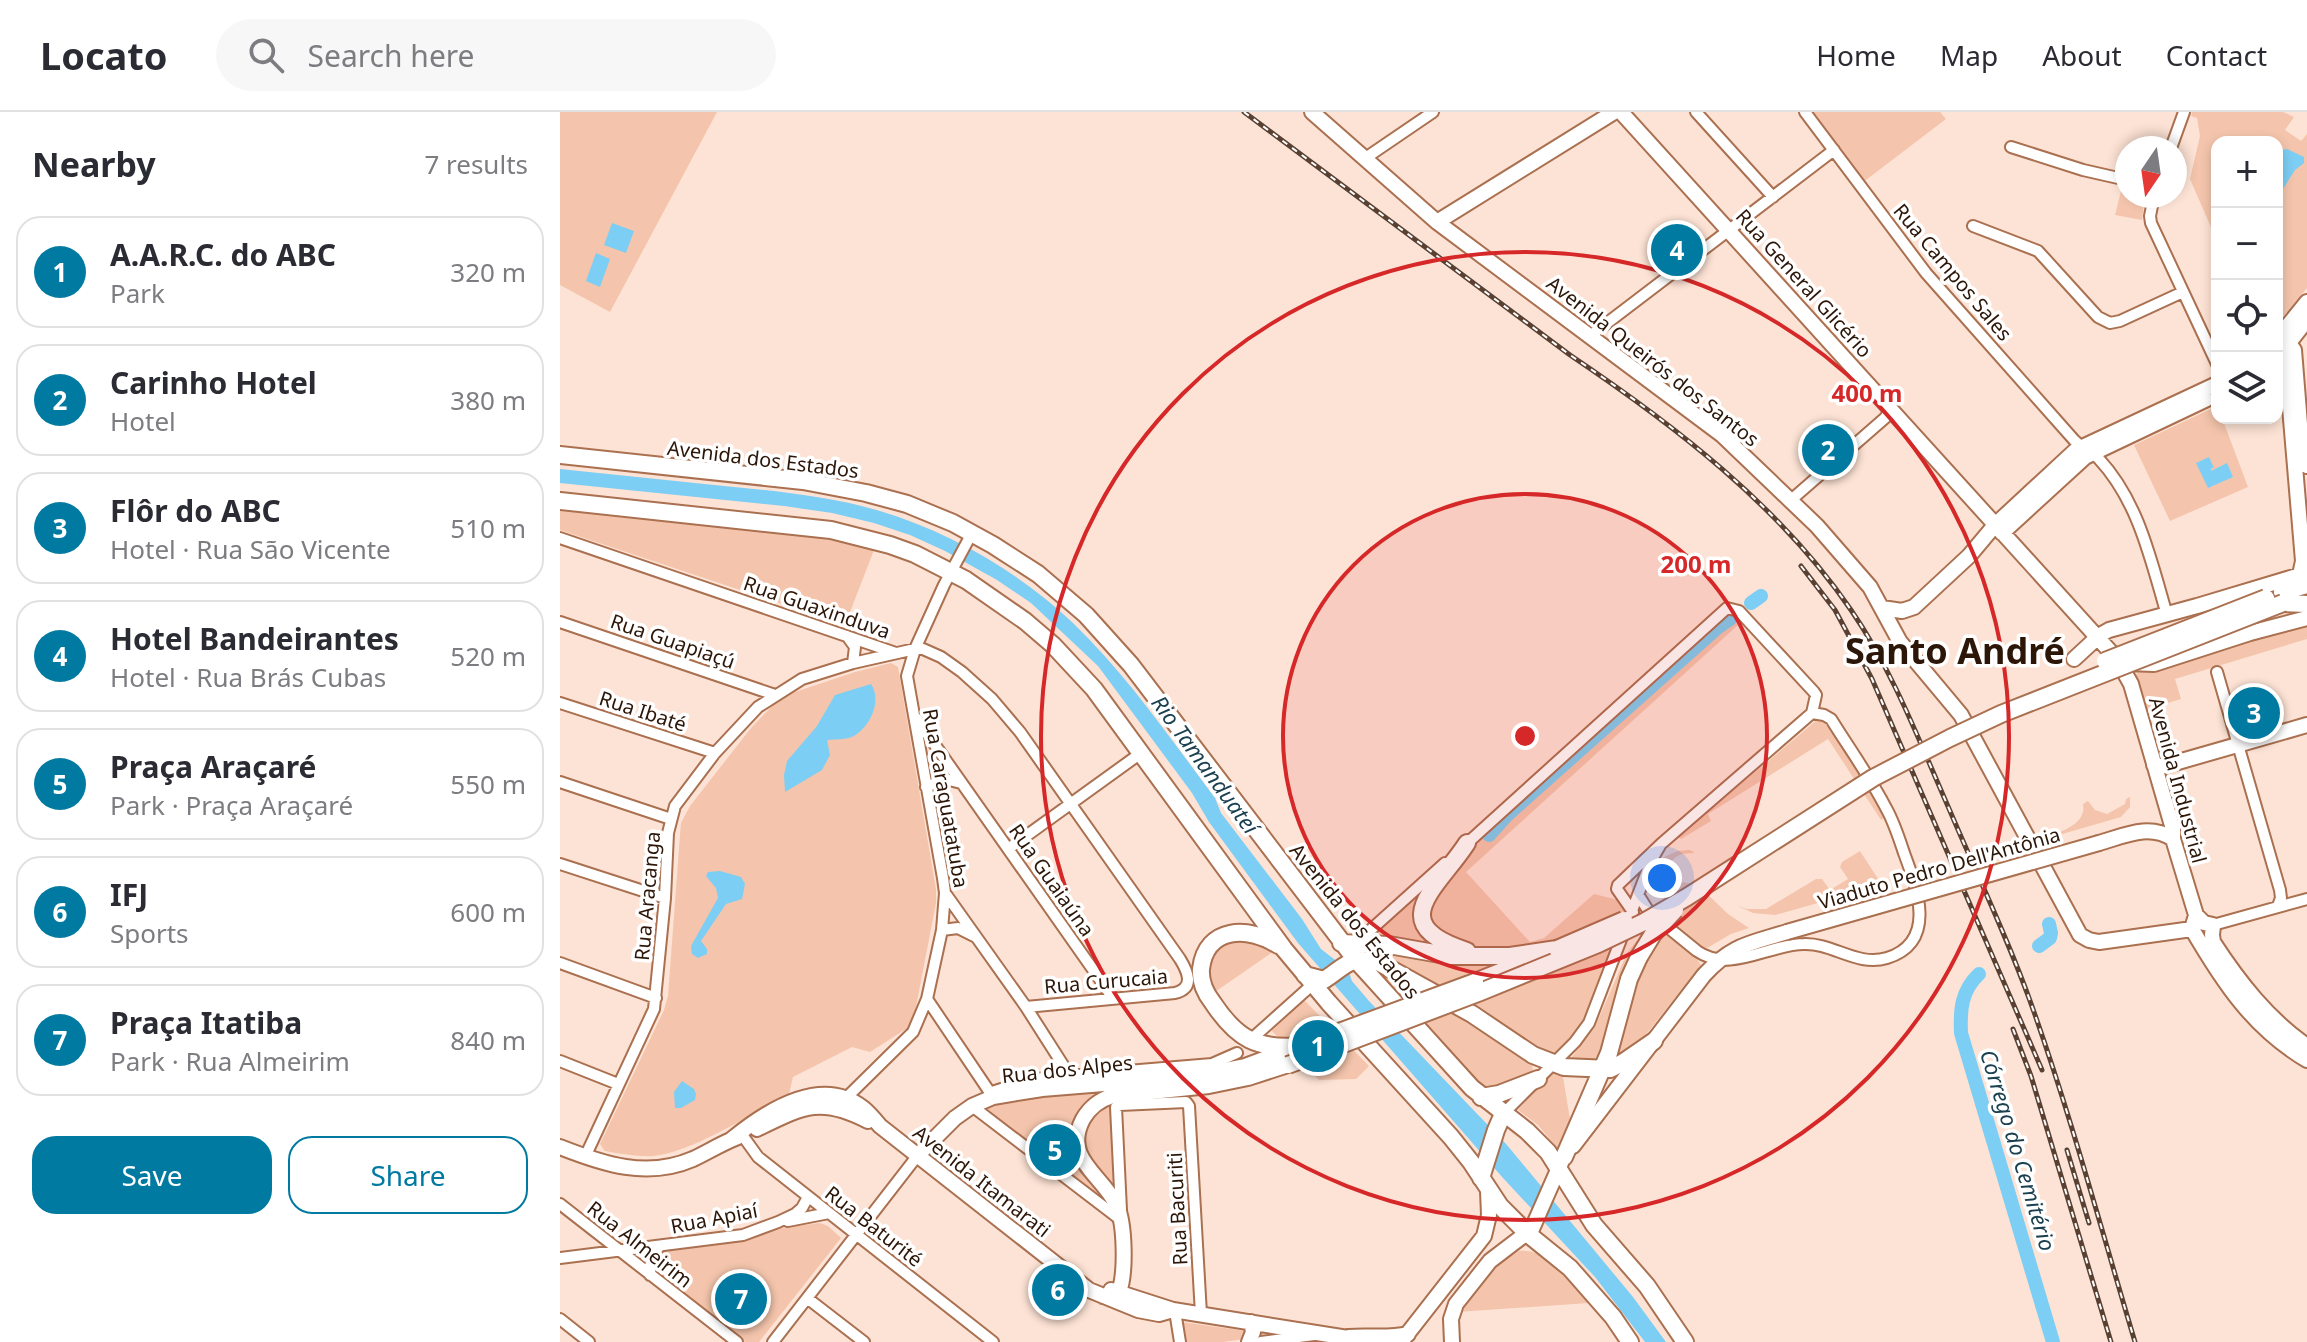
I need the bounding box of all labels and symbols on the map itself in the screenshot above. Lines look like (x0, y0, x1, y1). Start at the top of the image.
north arrow (2115, 136, 2187, 208)
street label: Rua Campos Sales (1888, 198, 2018, 346)
street label: Rua General Glicério (1730, 203, 1878, 363)
pin: 4 (1651, 220, 1703, 280)
street label: Avenida Queirós dos Santos (1541, 270, 1765, 452)
text: 400 m (1832, 376, 1902, 409)
pin: 2 (1802, 420, 1854, 480)
street label: Avenida dos Estados (666, 434, 860, 484)
text: 200 m (1661, 547, 1731, 580)
street label: Rua Guaxinduva (740, 569, 894, 645)
street label: Rua Guapiaçú (607, 607, 739, 675)
district label: Santo André (1845, 626, 2065, 675)
pin: 3 (2228, 683, 2280, 743)
street label: Rua Ibaté (596, 684, 690, 738)
water label: Rio Tamanduateí (1146, 689, 1268, 841)
street label: Avenida Industrial (2143, 694, 2213, 866)
street label: Rua Caraguatatuba (917, 706, 975, 890)
centre of rings (1511, 722, 1539, 750)
street label: Rua Guaiaúna (1003, 818, 1101, 942)
street label: Viaduto Pedro Dell'Antônia (1815, 820, 2063, 916)
street label: Rua Aracanga (628, 830, 666, 962)
street label: Avenida dos Estados (1284, 838, 1426, 1004)
your location (1642, 858, 1682, 898)
street label: Rua Curucaia (1043, 962, 1169, 1000)
pin: 1 (1292, 1016, 1344, 1076)
water label: Córrego do Cemitério (1974, 1046, 2064, 1254)
street label: Rua dos Alpes (1000, 1049, 1134, 1089)
street label: Avenida Itamarati (908, 1119, 1056, 1243)
pin: 5 (1029, 1120, 1081, 1180)
street label: Rua Bacuriti (1161, 1152, 1193, 1266)
street label: Rua Baturité (820, 1179, 928, 1273)
street label: Rua Almeirim (582, 1194, 698, 1294)
street label: Rua Apiaí (668, 1196, 761, 1240)
pin: 6 (1032, 1260, 1084, 1320)
pin: 7 (715, 1269, 767, 1329)

